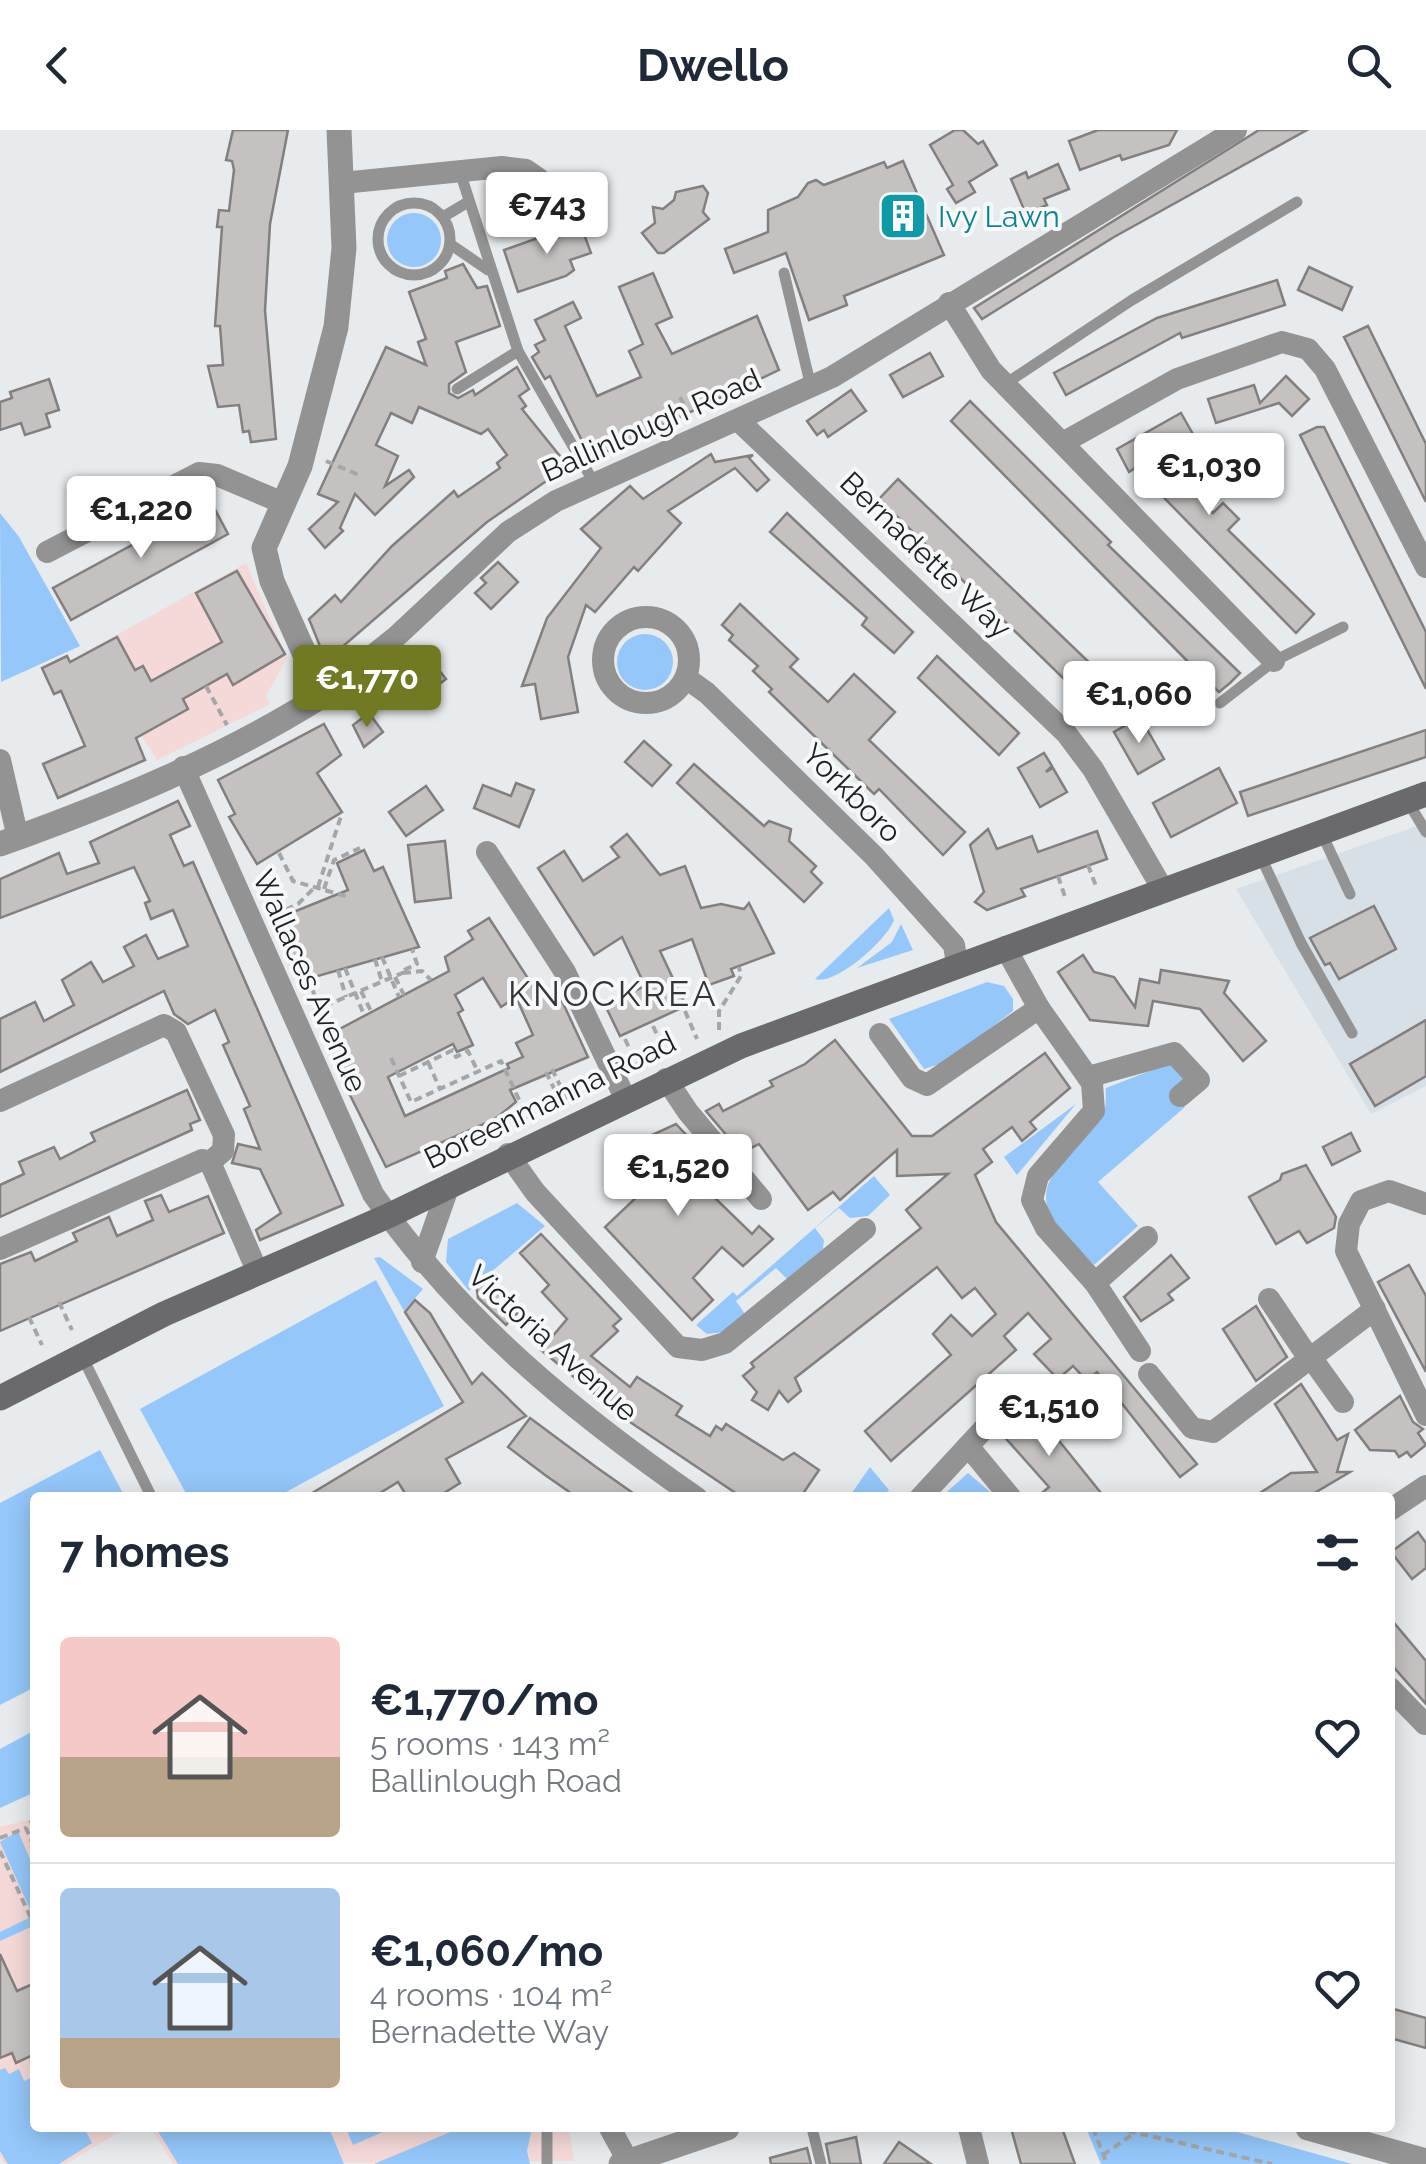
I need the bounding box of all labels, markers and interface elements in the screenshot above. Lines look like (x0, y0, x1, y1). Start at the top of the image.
icon: back (30, 38, 85, 93)
icon: search (1341, 38, 1396, 93)
text: Dwello (637, 39, 789, 92)
pin: €743 (488, 172, 606, 257)
text: €743 (508, 186, 586, 223)
building icon: Ivy Lawn (877, 190, 929, 242)
place label: Ivy Lawn (938, 199, 1060, 234)
street label: Ballinlough Road (536, 361, 766, 489)
pin: €1,030 (1128, 433, 1290, 518)
text: €1,030 (1156, 447, 1262, 484)
street label: Bernadette Way (833, 465, 1019, 645)
pin: €1,220 (60, 476, 222, 561)
text: €1,220 (89, 490, 193, 527)
pin: €1,770 (286, 645, 448, 730)
text: €1,770 (315, 659, 419, 696)
pin: €1,060 (1058, 661, 1220, 746)
text: €1,060 (1085, 675, 1193, 712)
street label: Yorkboro (795, 736, 909, 850)
street label: Wallaces Avenue (245, 865, 375, 1097)
district label: KNOCKREA (508, 973, 718, 1014)
street label: Boreenmanna Road (419, 1024, 681, 1176)
pin: €1,520 (597, 1134, 759, 1219)
text: €1,520 (626, 1148, 730, 1185)
street label: Victoria Avenue (461, 1258, 645, 1428)
pin: €1,510 (968, 1374, 1130, 1459)
text: €1,510 (998, 1388, 1100, 1425)
icon: filters (1310, 1525, 1365, 1580)
text: 7 homes (60, 1528, 229, 1577)
text: €1,770/mo (370, 1676, 598, 1725)
icon: home (140, 1677, 260, 1797)
icon: heart (1310, 1710, 1365, 1765)
text: 5 rooms · 143 m² (370, 1725, 610, 1762)
text: Ballinlough Road (370, 1762, 622, 1799)
text: €1,060/mo (370, 1927, 603, 1976)
icon: home (140, 1928, 260, 2048)
icon: heart (1310, 1961, 1365, 2016)
text: 4 rooms · 104 m² (370, 1976, 612, 2013)
text: Bernadette Way (370, 2013, 609, 2050)

